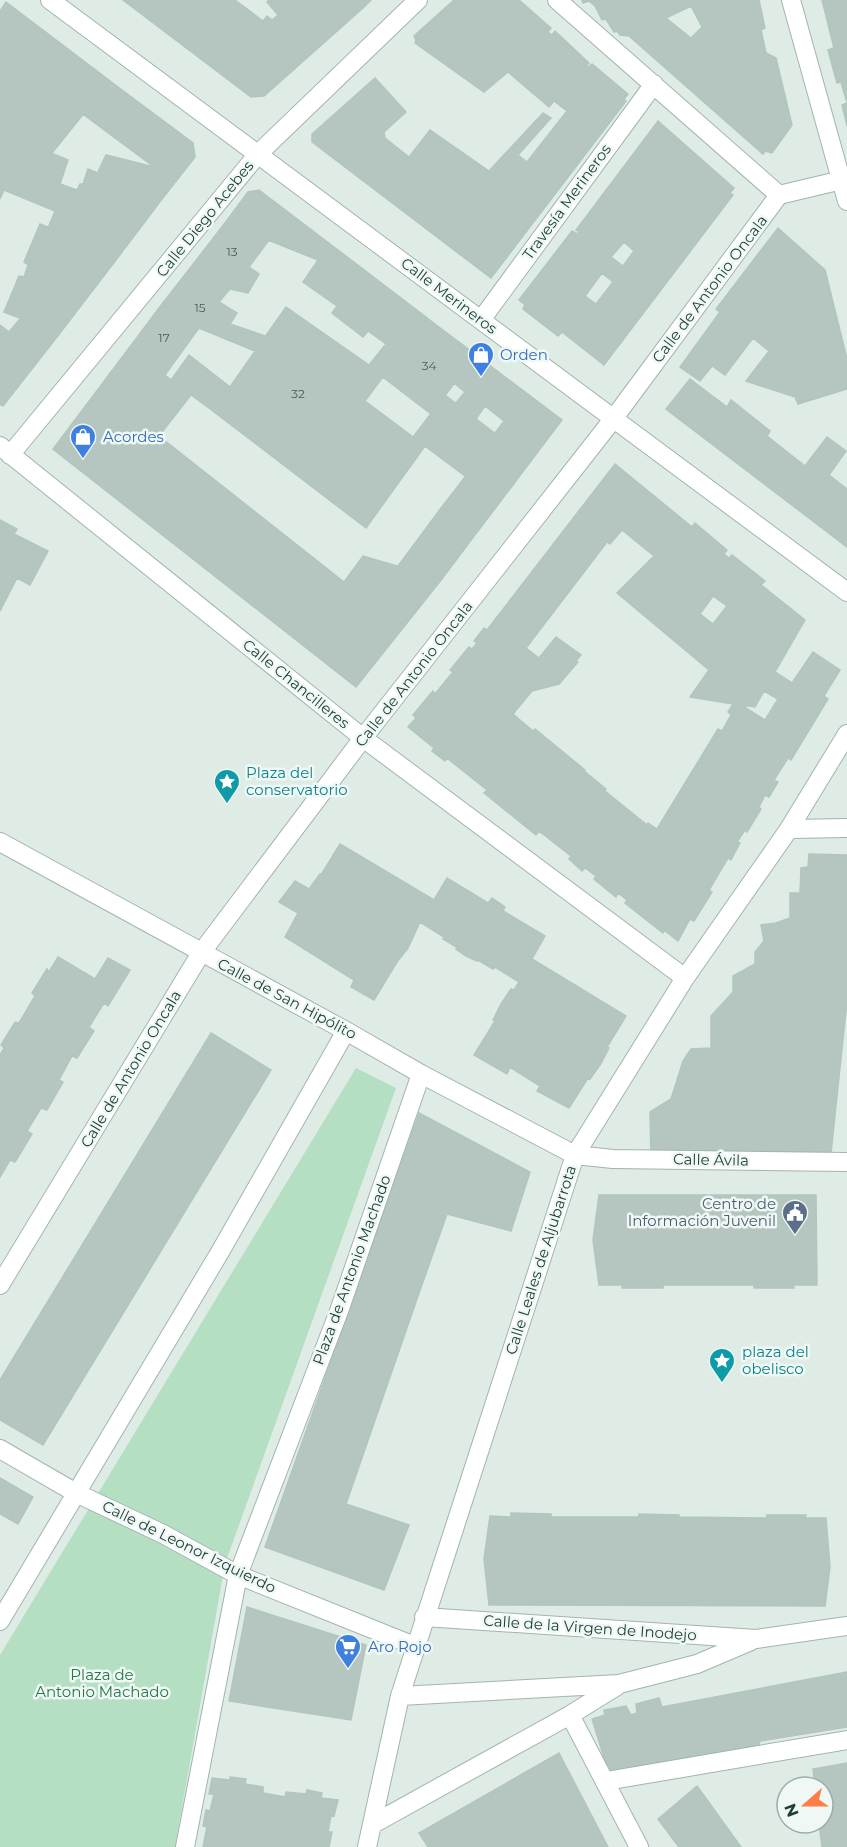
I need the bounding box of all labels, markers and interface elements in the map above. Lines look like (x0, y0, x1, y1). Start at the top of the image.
street label: Travesía Merineros (518, 140, 615, 263)
street label: Calle Diego Acebes (152, 157, 257, 281)
street label: Calle de Antonio Oncala (648, 211, 771, 366)
house number: 13 (226, 244, 238, 259)
street label: Calle Merineros (397, 253, 501, 338)
house number: 15 (194, 300, 206, 315)
house number: 17 (158, 330, 170, 345)
shop icon: Orden (466, 340, 496, 378)
place label: Orden (500, 345, 548, 364)
house number: 34 (422, 358, 436, 373)
house number: 32 (291, 386, 305, 401)
shop icon: Acordes (68, 422, 98, 460)
place label: Acordes (103, 427, 164, 446)
street label: Calle de Antonio Oncala (351, 597, 477, 751)
street label: Calle Chancilleres (239, 635, 354, 732)
place label: Plaza del conservatorio (246, 763, 348, 799)
place icon: Plaza del conservatorio (212, 767, 242, 805)
street label: Calle de San Hipólito (214, 954, 360, 1043)
street label: Calle de Antonio Oncala (76, 987, 185, 1151)
street label: Calle Ávila (673, 1149, 749, 1170)
street label: Calle Leales de Aljubarrota (501, 1163, 580, 1357)
street label: Plaza de Antonio Machado (308, 1172, 395, 1367)
place label: Centro de Información Juvenil (628, 1194, 776, 1230)
public building icon: Centro de Información Juvenil (780, 1198, 810, 1236)
place label: plaza del obelisco (742, 1342, 809, 1378)
place icon: plaza del obelisco (707, 1346, 737, 1384)
street label: Calle de Leonor Izquierdo (99, 1496, 279, 1597)
street label: Calle de la Virgen de Inodejo (483, 1611, 697, 1644)
supermarket icon: Aro Rojo (333, 1632, 363, 1670)
place label: Aro Rojo (368, 1637, 432, 1656)
park label: Plaza de Antonio Machado (35, 1665, 169, 1701)
north arrow (775, 1775, 835, 1835)
text: N (780, 1801, 803, 1820)

